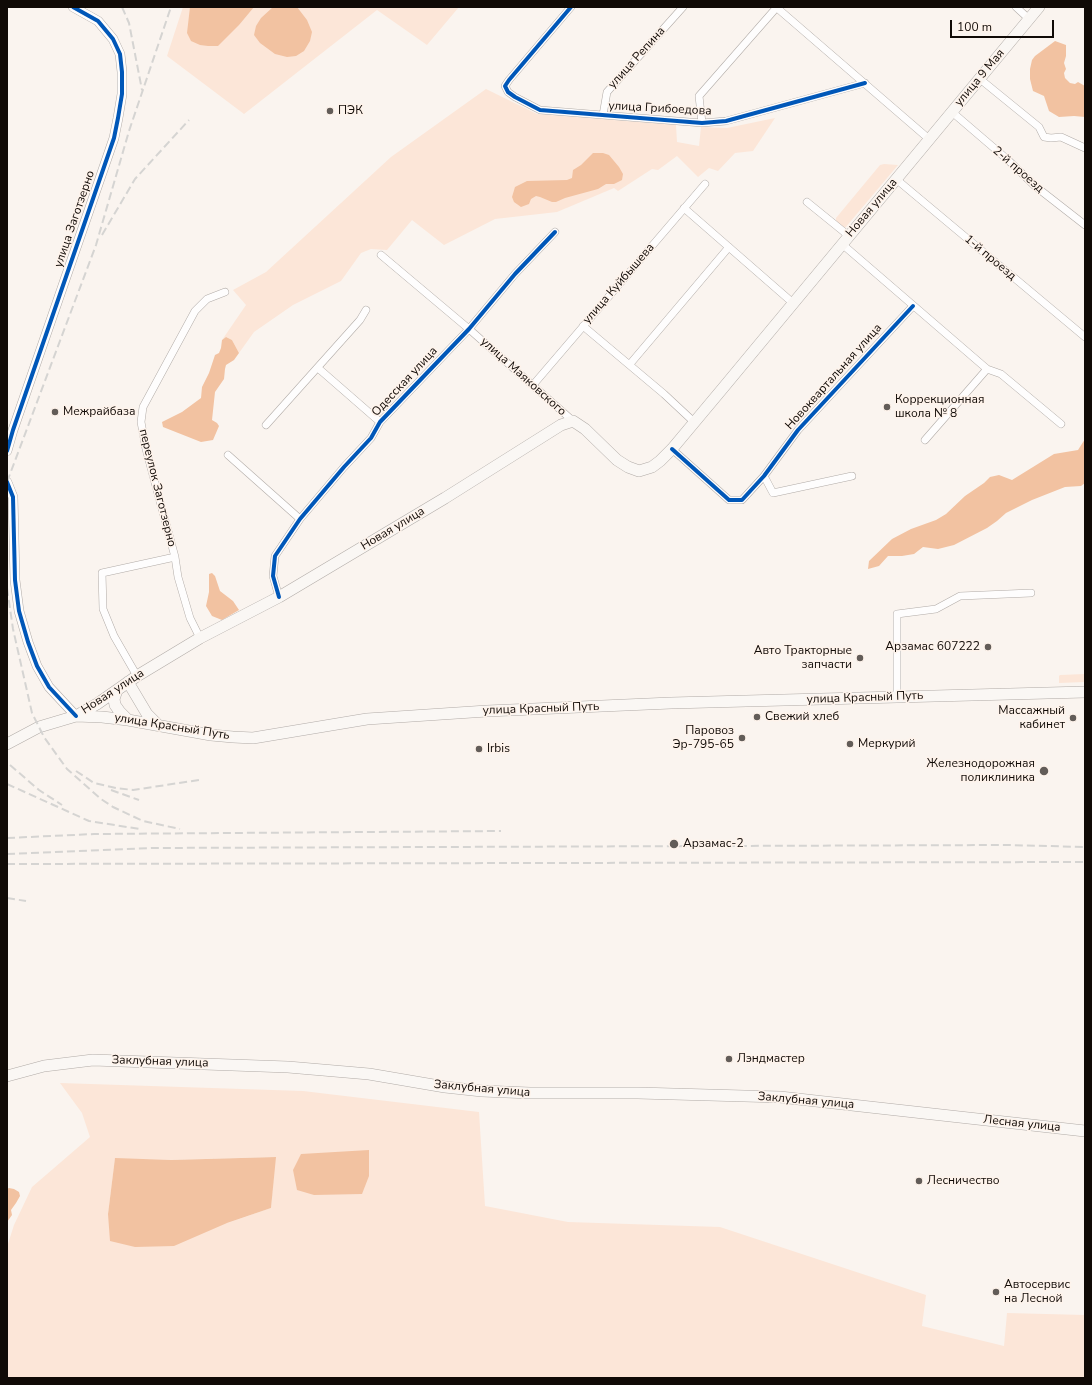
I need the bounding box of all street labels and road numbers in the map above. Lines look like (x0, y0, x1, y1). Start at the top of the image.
street label: улица Репина (606, 24, 668, 92)
street label: улица 9 Мая (952, 47, 1008, 109)
street label: улица Грибоедова (608, 99, 712, 119)
street label: 2-й проезд (990, 144, 1046, 196)
street label: улица Заготзерно (52, 169, 98, 269)
street label: Новая улица (843, 176, 901, 240)
street label: 1-й проезд (961, 232, 1019, 284)
street label: улица Куйбышева (580, 241, 658, 327)
street label: Новоквартальная улица (783, 321, 885, 433)
street label: улица Маяковского (477, 335, 569, 419)
street label: Одесская улица (369, 344, 441, 420)
street label: переулок Заготзерно (135, 428, 179, 548)
street label: Новая улица (358, 504, 428, 554)
street label: Новая улица (79, 666, 147, 718)
street label: улица Красный Путь (806, 689, 924, 707)
street label: улица Красный Путь (482, 700, 600, 718)
street label: улица Красный Путь (113, 711, 231, 743)
street label: Заклубная улица (111, 1053, 209, 1071)
street label: Заклубная улица (433, 1078, 531, 1100)
street label: Заклубная улица (757, 1090, 855, 1112)
street label: Лесная улица (983, 1113, 1061, 1135)

